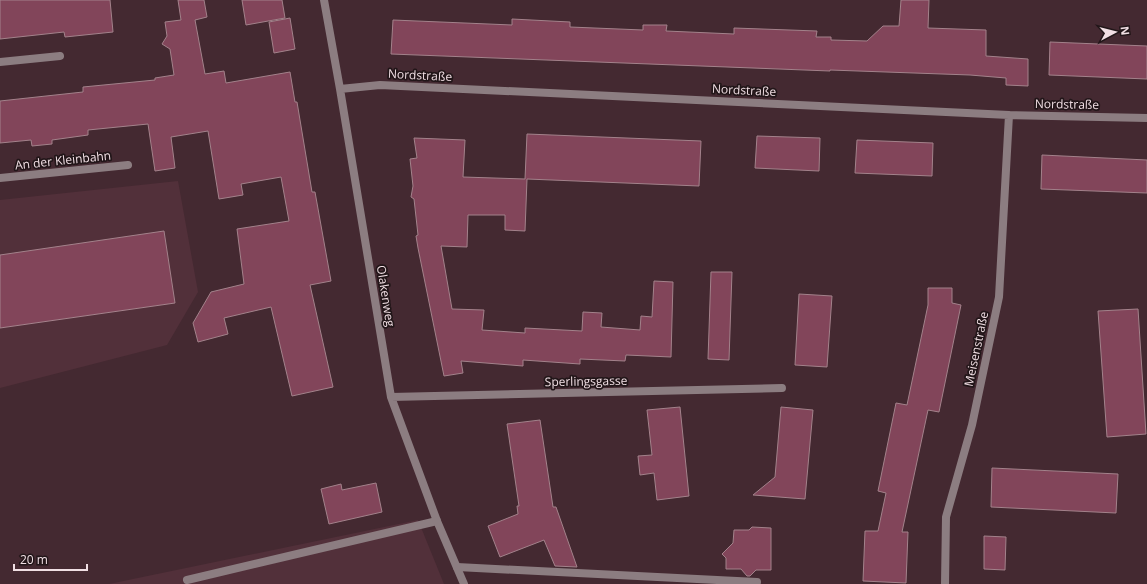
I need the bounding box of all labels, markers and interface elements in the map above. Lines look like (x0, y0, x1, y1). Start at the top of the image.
north arrow (1095, 12, 1135, 52)
text: N (1117, 25, 1133, 36)
street label: Nordstraße (387, 65, 453, 85)
street label: Nordstraße (711, 80, 777, 100)
street label: Nordstraße (1035, 95, 1100, 113)
street label: An der Kleinbahn (14, 147, 112, 173)
street label: Olakenweg (373, 264, 399, 328)
street label: Meisenstraße (960, 310, 992, 388)
street label: Sperlingsgasse (545, 372, 628, 390)
scale bar (14, 546, 87, 572)
text: 20 m (20, 551, 48, 568)

